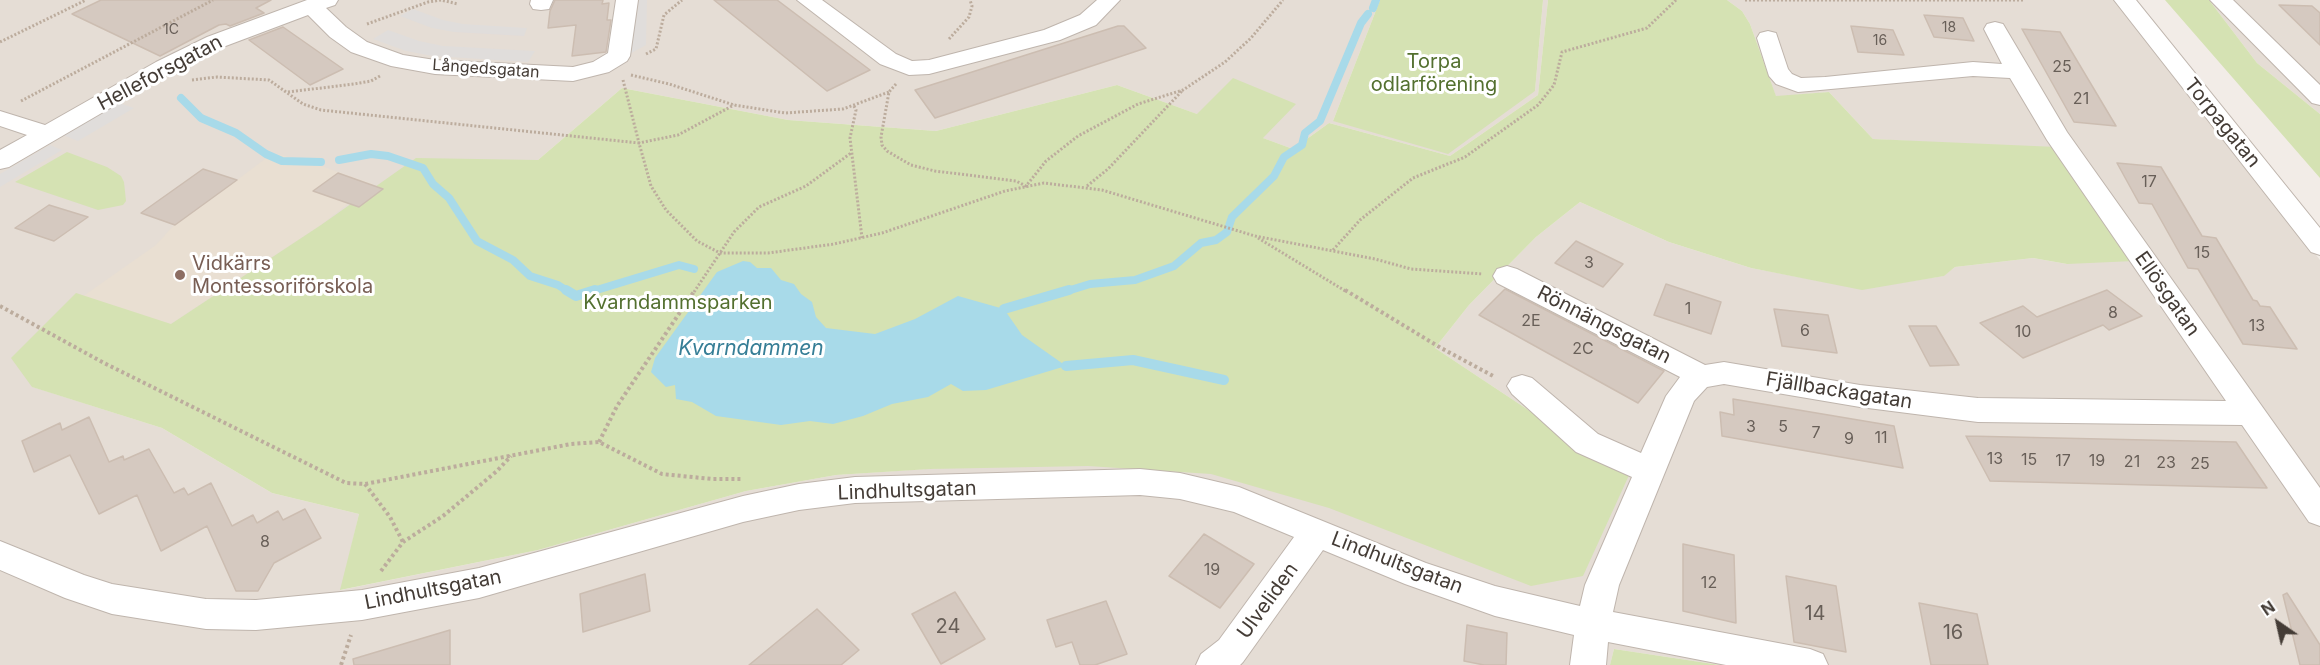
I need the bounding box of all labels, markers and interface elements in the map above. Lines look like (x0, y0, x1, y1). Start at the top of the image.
house number: 18 (1942, 20, 1956, 36)
house number: 1C (163, 22, 179, 38)
street label: Helleforsgatan (93, 30, 227, 116)
house number: 16 (1873, 33, 1887, 49)
park label: Torpa odlarförening (1371, 50, 1497, 97)
street label: Långedsgatan (432, 56, 540, 82)
house number: 25 (2052, 57, 2072, 77)
street label: Torpagatan (2179, 73, 2265, 173)
house number: 21 (2073, 89, 2089, 109)
house number: 17 (2141, 172, 2157, 192)
house number: 15 (2194, 243, 2210, 263)
street label: Ellösgatan (2129, 247, 2205, 341)
place label: Vidkärrs Montessoriförskola (192, 252, 373, 299)
house number: 3 (1584, 253, 1594, 273)
marker: Vidkärrs Montessoriförskola (173, 268, 187, 282)
street label: Rönnängsgatan (1533, 281, 1675, 369)
park label: Kvarndammsparken (583, 291, 773, 315)
house number: 1 (1685, 299, 1691, 319)
house number: 8 (2108, 303, 2118, 323)
house number: 2E (1521, 311, 1541, 331)
house number: 13 (2249, 316, 2265, 336)
house number: 6 (1800, 321, 1810, 341)
house number: 10 (2015, 322, 2031, 342)
water label: Kvarndammen (678, 336, 824, 362)
house number: 2C (1572, 339, 1594, 359)
street label: Fjällbackagatan (1764, 368, 1914, 414)
house number: 3 (1746, 417, 1756, 437)
house number: 5 (1778, 417, 1788, 437)
house number: 7 (1811, 423, 1821, 443)
house number: 11 (1874, 428, 1888, 448)
house number: 9 (1844, 429, 1854, 449)
house number: 13 (1987, 449, 2003, 469)
house number: 15 (2021, 450, 2037, 470)
house number: 17 (2055, 451, 2071, 471)
house number: 19 (2089, 451, 2105, 471)
house number: 21 (2124, 452, 2140, 472)
house number: 23 (2156, 453, 2176, 473)
house number: 25 (2190, 454, 2210, 474)
street label: Lindhultsgatan (837, 477, 977, 505)
street label: Lindhultsgatan (1328, 527, 1466, 599)
house number: 8 (260, 532, 270, 552)
street label: Ulveliden (1233, 558, 1303, 644)
house number: 19 (1204, 560, 1220, 580)
street label: Lindhultsgatan (362, 565, 504, 615)
house number: 12 (1701, 573, 1717, 593)
north arrow (2248, 593, 2308, 653)
text: N (2257, 596, 2279, 620)
house number: 14 (1804, 602, 1826, 626)
house number: 24 (936, 615, 960, 639)
house number: 16 (1943, 621, 1963, 645)

